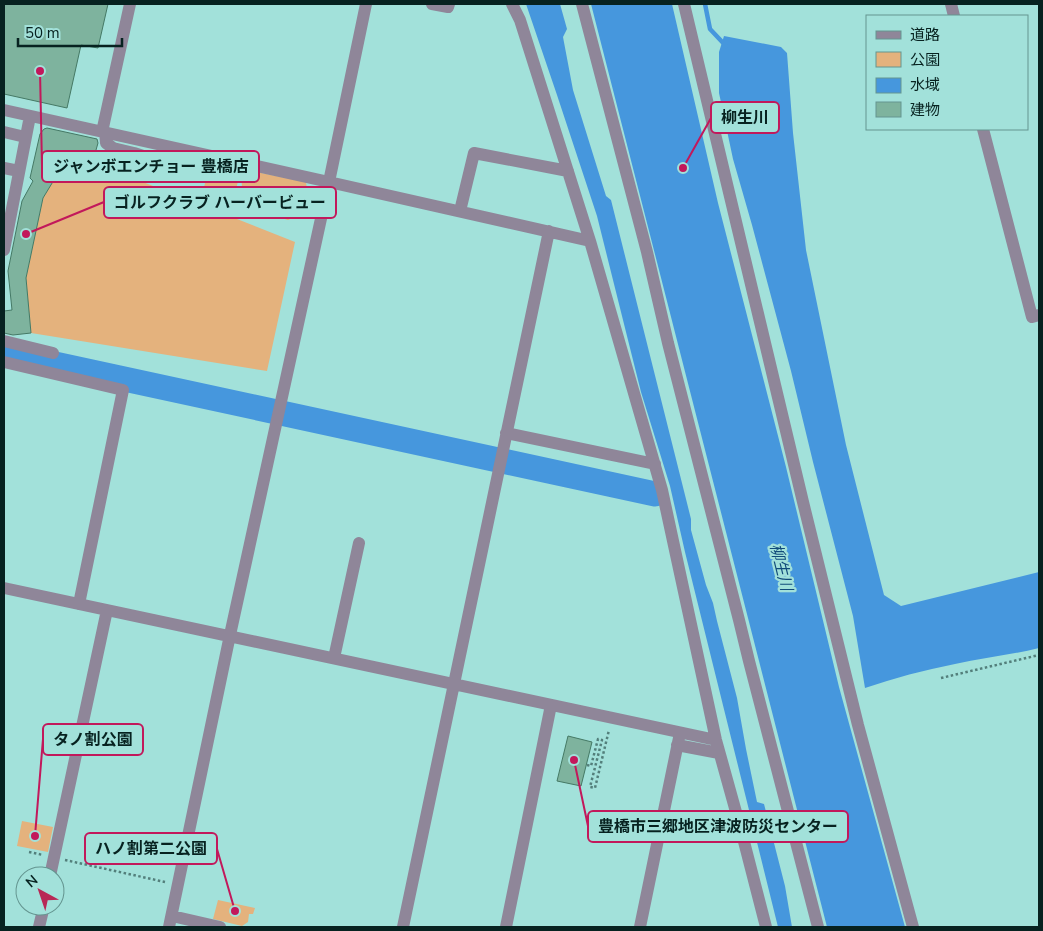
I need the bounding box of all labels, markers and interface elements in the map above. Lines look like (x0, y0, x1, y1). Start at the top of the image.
scale bar (18, 15, 121, 47)
legend (866, 15, 1028, 130)
text: 50 m (25, 23, 60, 43)
text: 道路 (910, 25, 940, 45)
text: 公園 (910, 50, 940, 70)
text: 水域 (910, 75, 940, 95)
text: 建物 (910, 100, 940, 120)
callout: 柳生川 (711, 102, 779, 133)
text: 柳生川 (721, 107, 769, 129)
callout: ジャンボエンチョー 豊橋店 (42, 151, 259, 182)
text: ジャンボエンチョー 豊橋店 (53, 156, 249, 178)
callout: ゴルフクラブ ハーバービュー (104, 187, 336, 218)
text: ゴルフクラブ ハーバービュー (114, 192, 326, 214)
water label: 柳生川 (765, 541, 798, 595)
callout: タノ割公園 (43, 724, 143, 755)
text: タノ割公園 (53, 729, 133, 751)
callout: 豊橋市三郷地区津波防災センター (588, 811, 848, 842)
text: 豊橋市三郷地区津波防災センター (598, 816, 838, 838)
callout: ハノ割第二公園 (85, 833, 217, 864)
text: ハノ割第二公園 (95, 838, 207, 860)
north arrow (15, 866, 65, 916)
text: N (22, 871, 42, 892)

